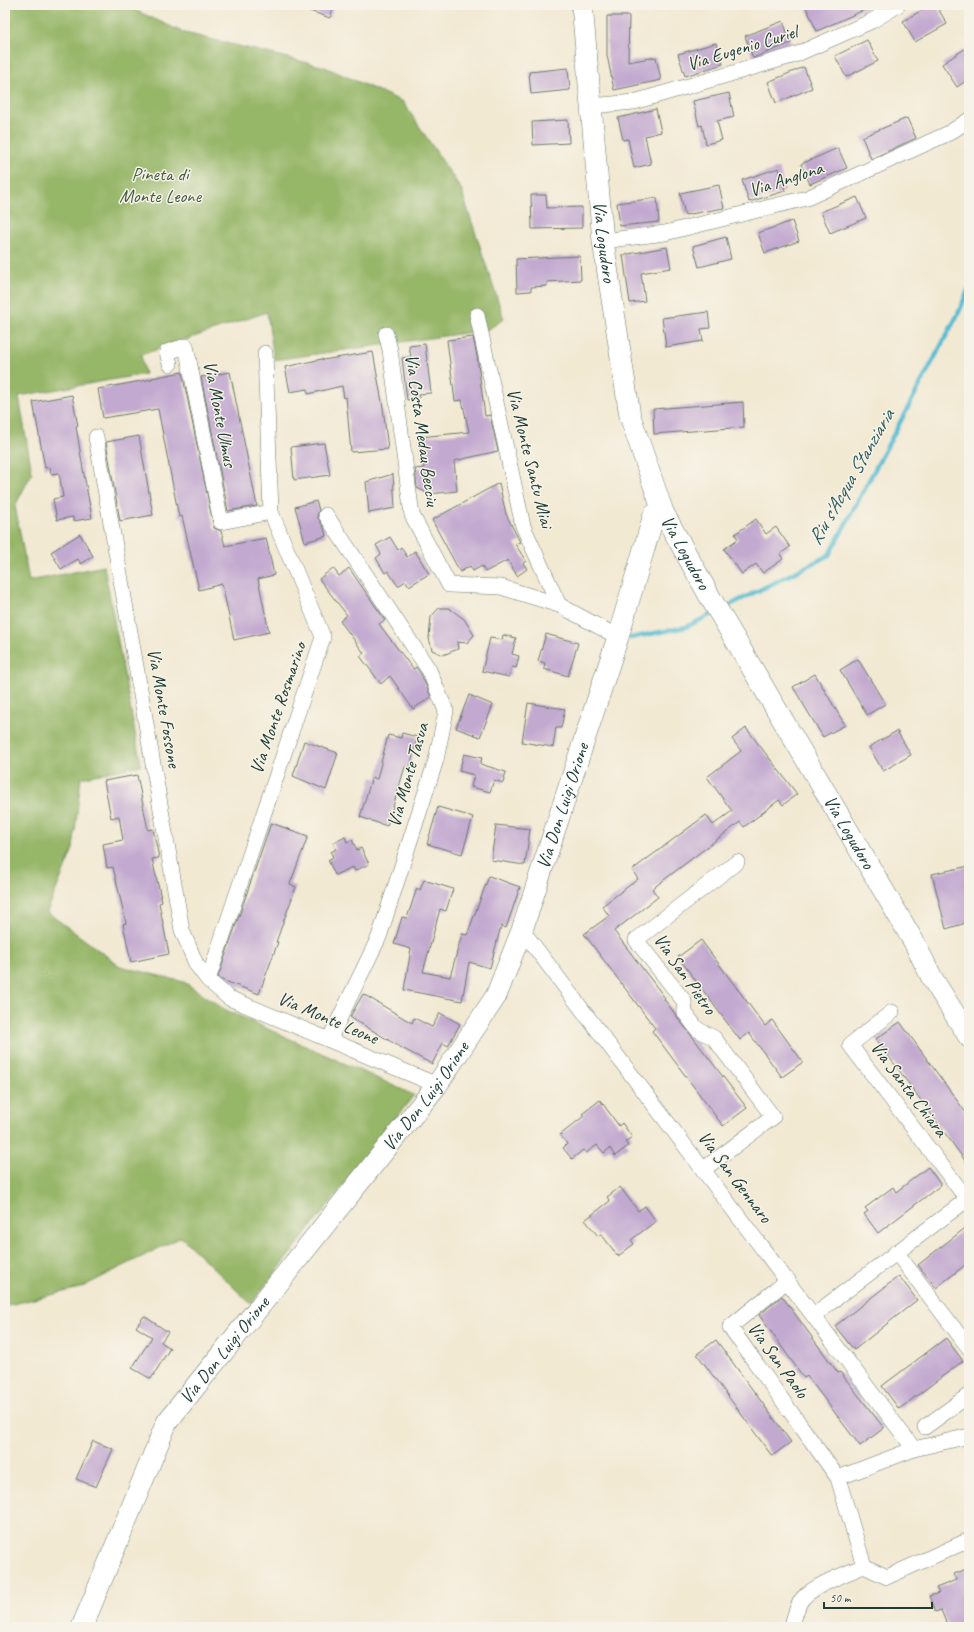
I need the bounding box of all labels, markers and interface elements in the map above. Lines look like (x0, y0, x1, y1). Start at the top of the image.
street label: Via Eugenio Curiel (684, 19, 804, 76)
street label: Via Anglona (746, 155, 828, 202)
park label: Pineta di Monte Leone (119, 162, 203, 208)
street label: Via Logudoro (588, 200, 621, 285)
street label: Via Costa Medau Becciu (399, 352, 445, 509)
street label: Via Monte Ulmus (198, 359, 242, 471)
street label: Via Monte Santu Miai (501, 386, 559, 532)
water label: Riu s'Acqua Stanziaria (802, 403, 901, 549)
street label: Via Logudoro (655, 511, 716, 595)
street label: Via Monte Rosmarino (244, 637, 312, 777)
street label: Via Monte Fossone (142, 647, 187, 771)
street label: Via Monte Tasua (382, 718, 435, 830)
street label: Via Don Luigi Orione (531, 738, 595, 872)
street label: Via Logudoro (818, 791, 881, 875)
street label: Via San Pietro (648, 929, 722, 1020)
street label: Via Monte Leone (274, 986, 384, 1051)
street label: Via Don Luigi Orione (377, 1035, 475, 1156)
street label: Via Santa Chiara (865, 1036, 954, 1143)
street label: Via San Gennaro (693, 1126, 778, 1229)
street label: Via Don Luigi Orione (174, 1290, 276, 1409)
street label: Via San Paolo (742, 1317, 814, 1404)
scale bar (824, 1584, 932, 1610)
text: 50 m (830, 1590, 852, 1606)

